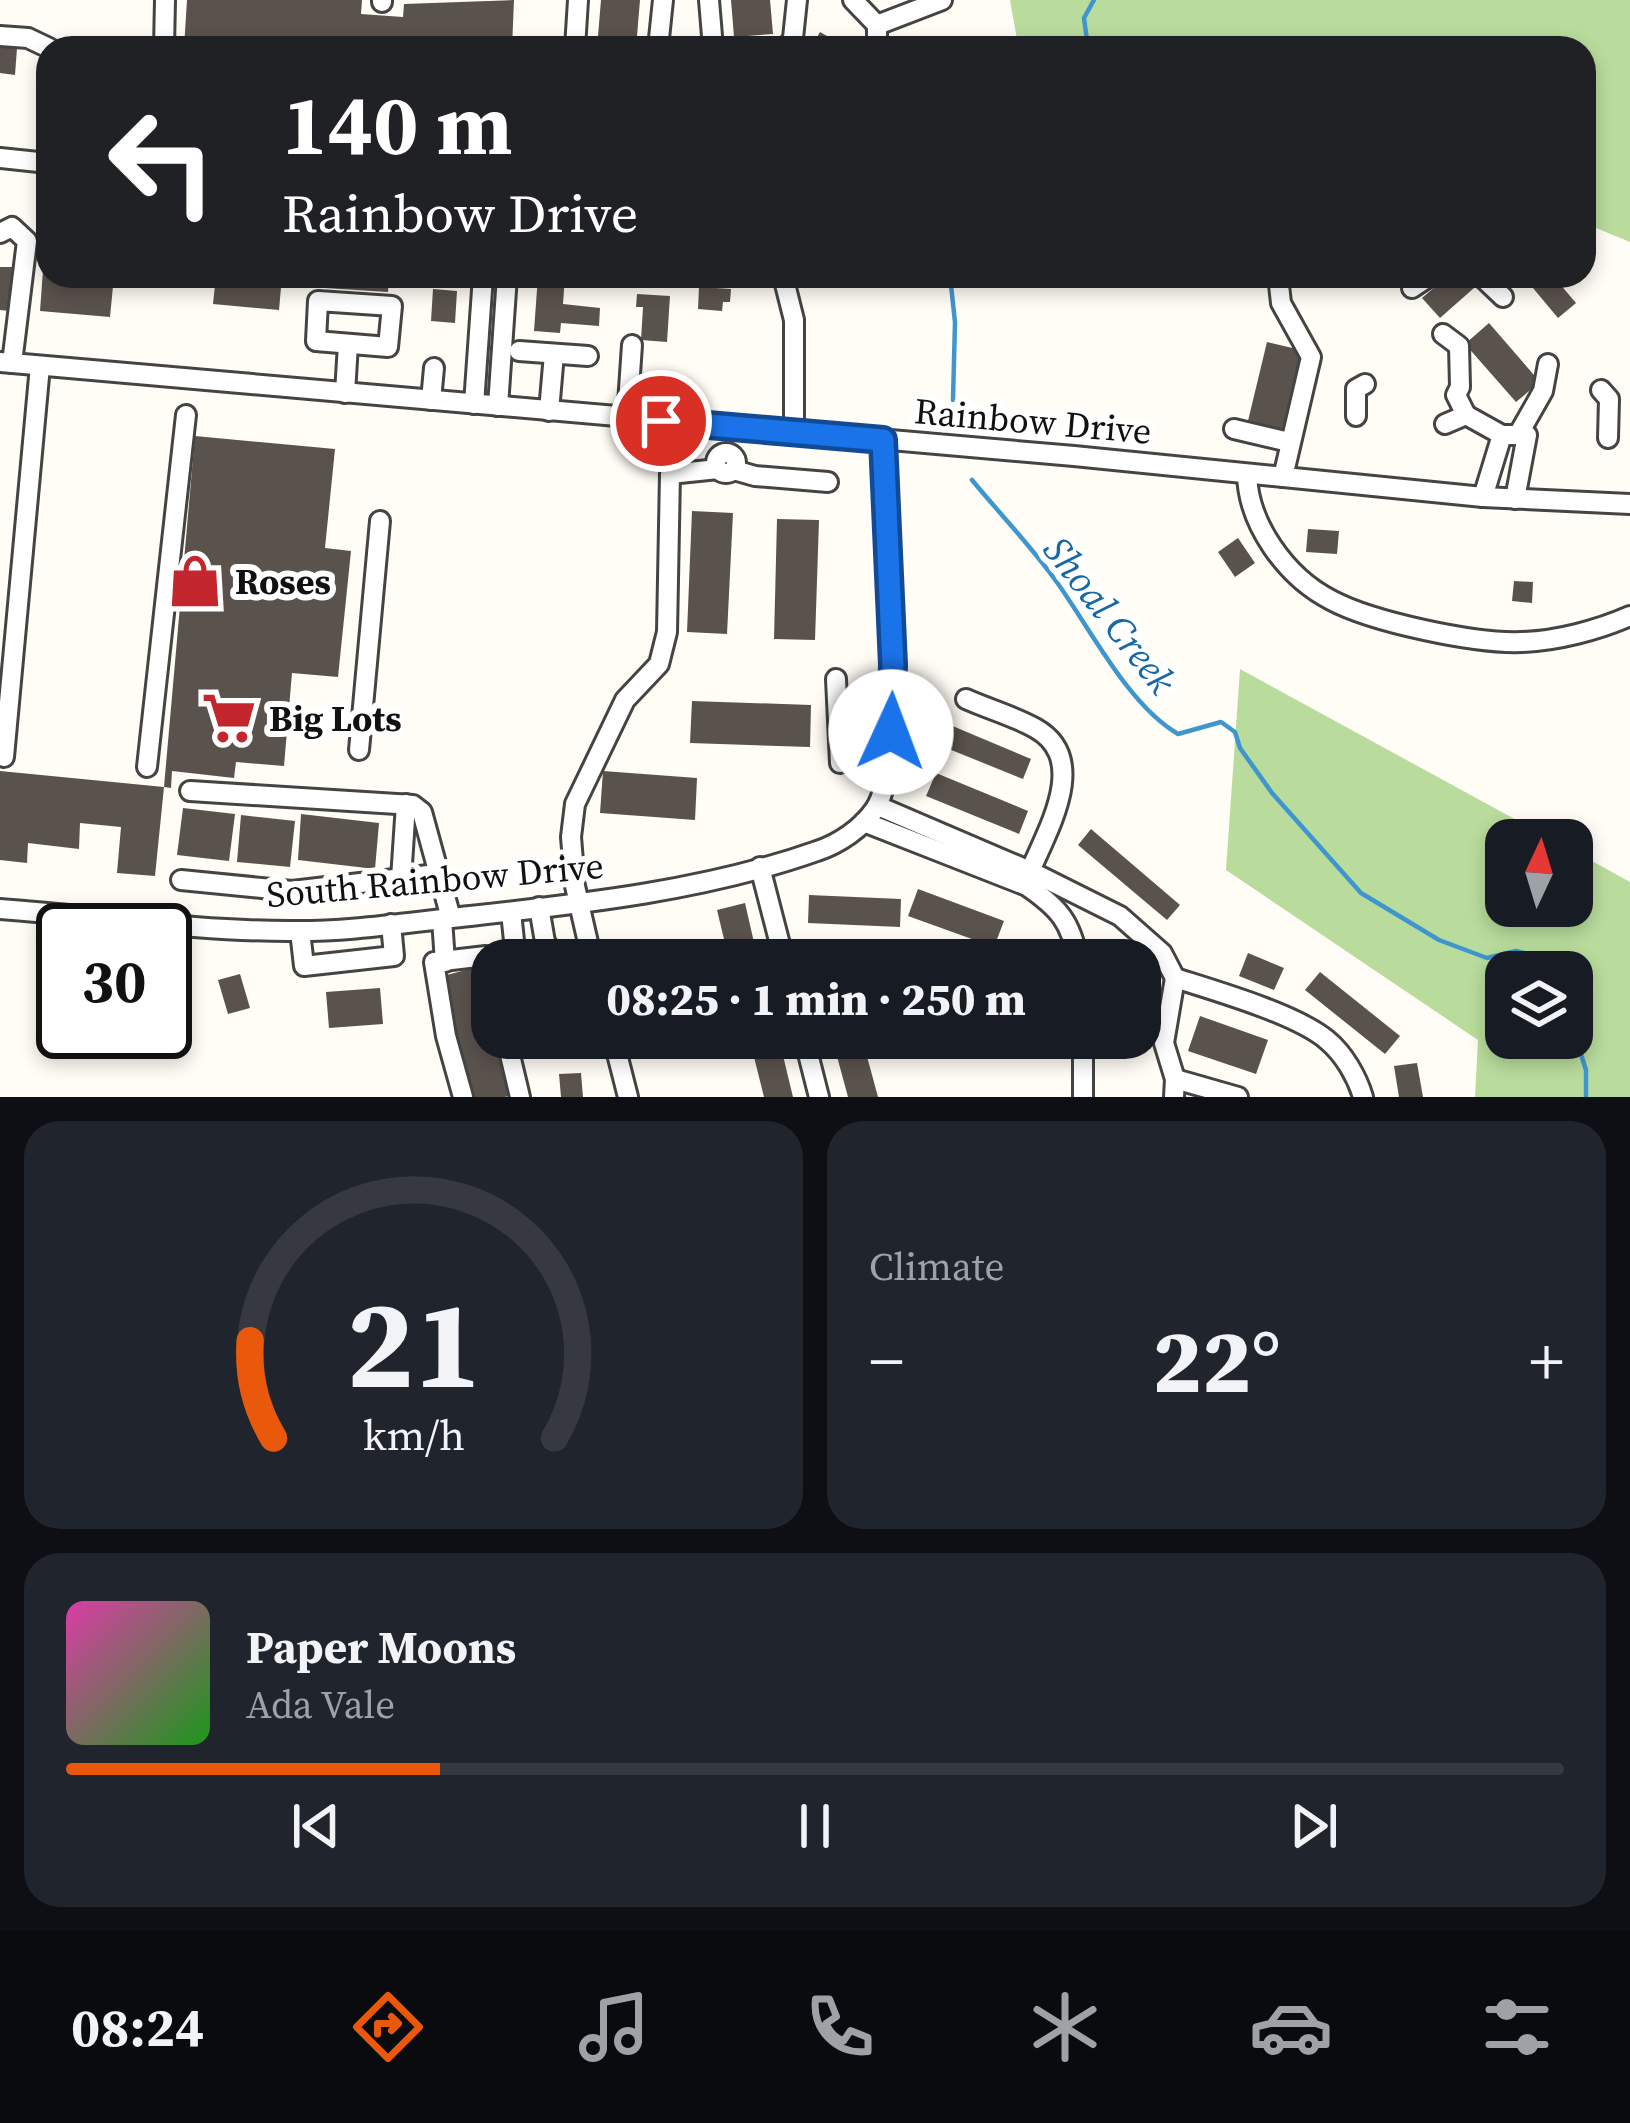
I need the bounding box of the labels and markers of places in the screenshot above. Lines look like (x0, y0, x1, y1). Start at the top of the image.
pin (610, 370, 712, 472)
shop icon: Roses (166, 552, 224, 610)
place label: Roses (235, 557, 331, 606)
supermarket icon: Big Lots (200, 689, 258, 747)
place label: Big Lots (269, 694, 402, 743)

